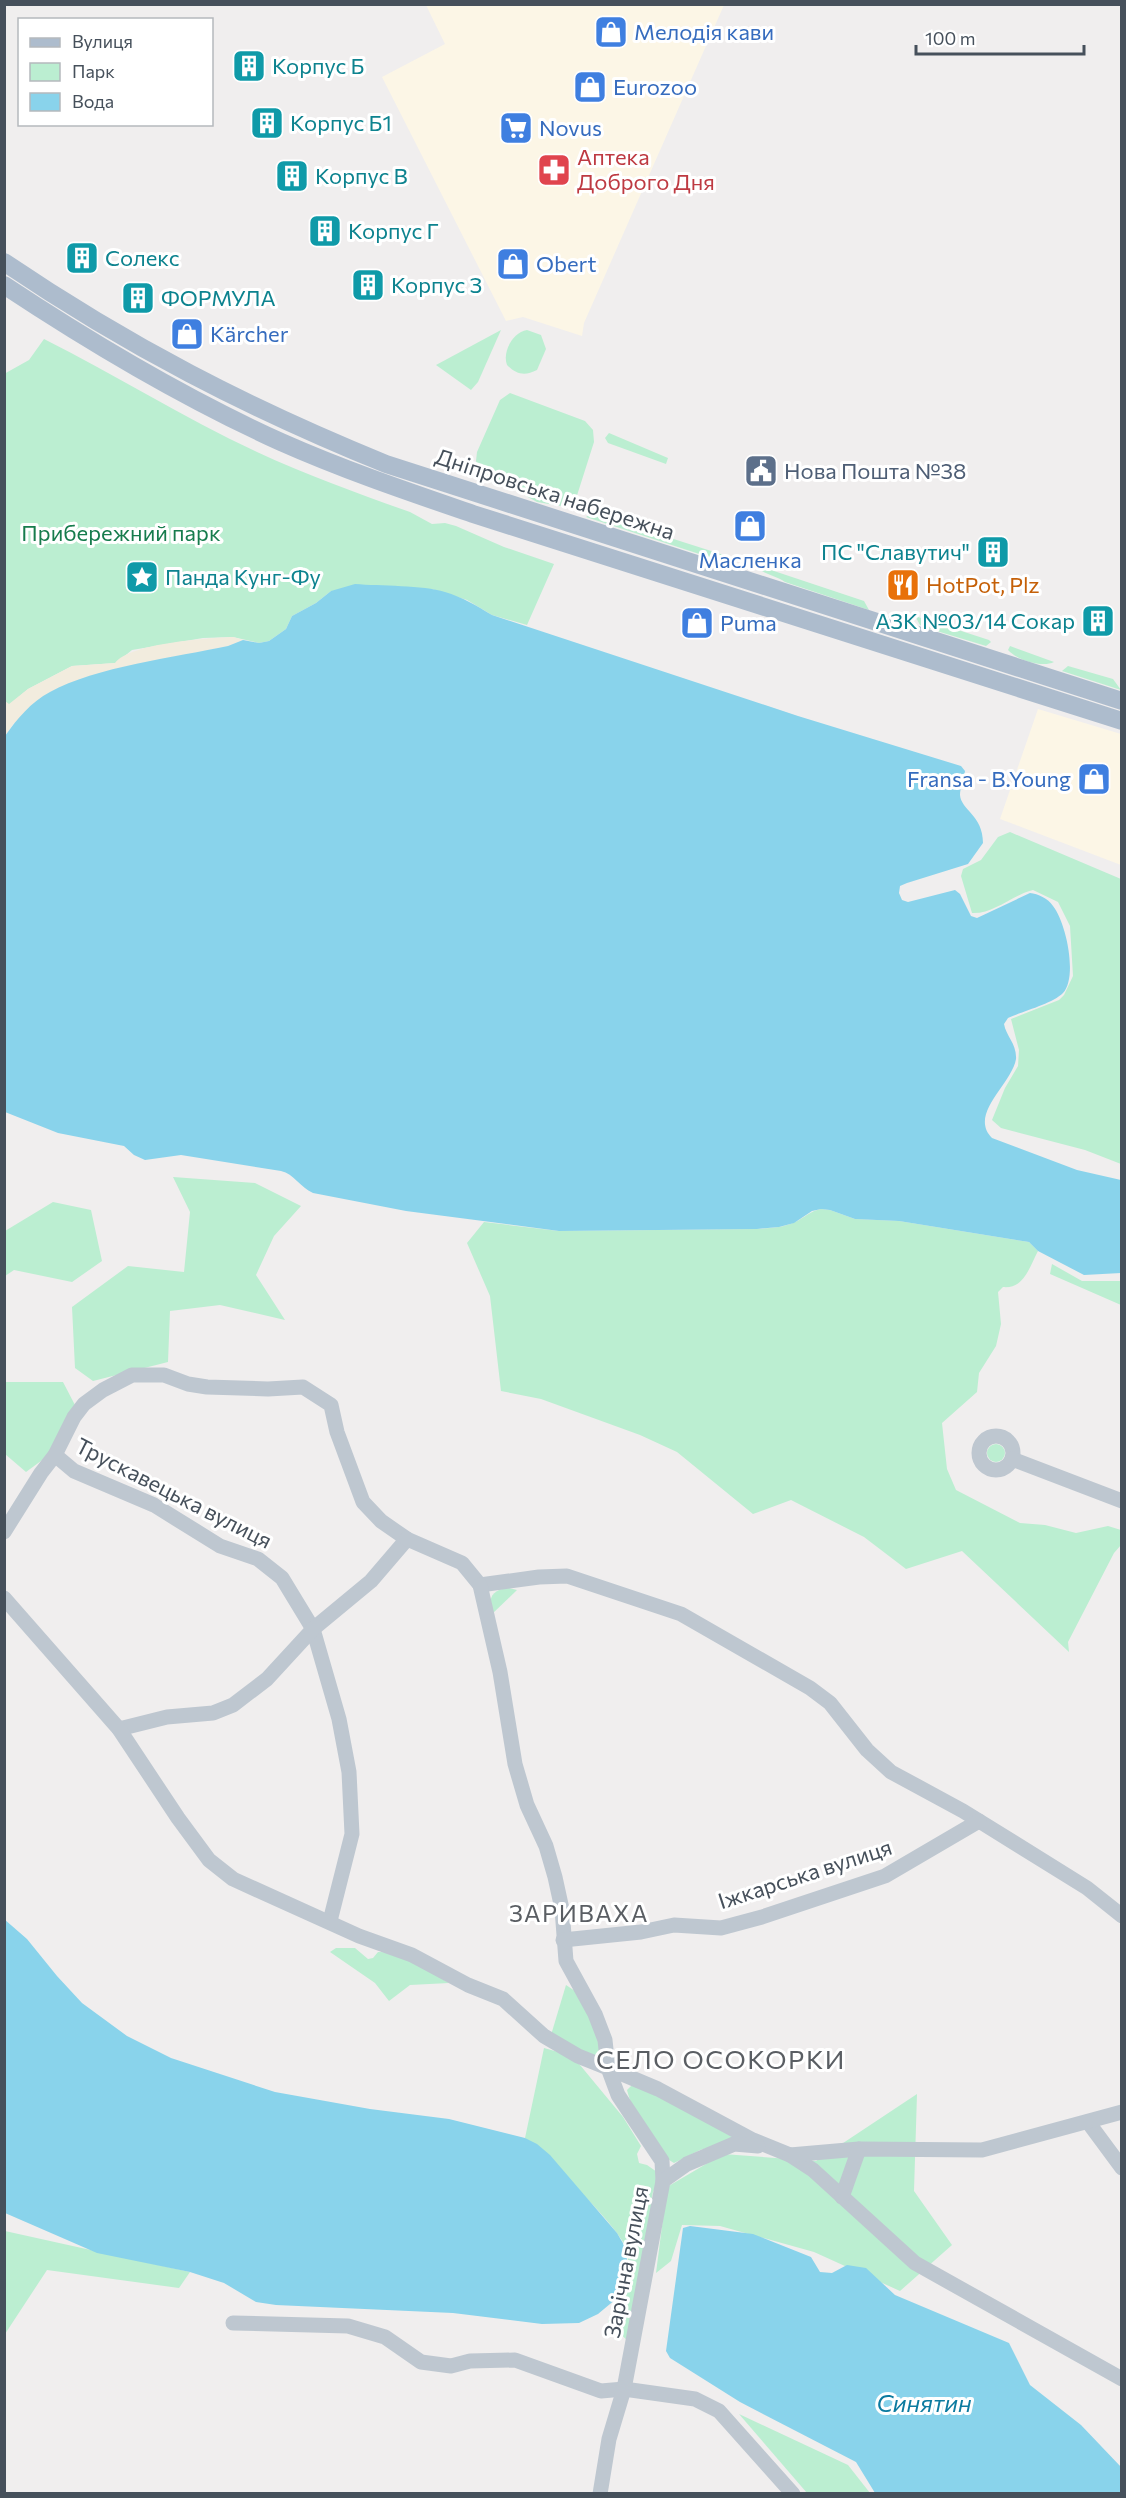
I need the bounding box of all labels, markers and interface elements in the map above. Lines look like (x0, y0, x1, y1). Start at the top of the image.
shop icon: Мелодія кави (593, 14, 629, 50)
legend (18, 18, 213, 126)
place label: Мелодія кави (634, 18, 774, 45)
scale bar (916, 18, 1084, 56)
text: 100 m (925, 27, 975, 49)
text: Вулиця (72, 30, 133, 52)
building icon: Корпус Б (231, 48, 267, 84)
place label: Корпус Б (272, 52, 364, 79)
text: Парк (72, 60, 115, 82)
shop icon: Eurozoo (572, 69, 608, 105)
place label: Eurozoo (613, 73, 697, 100)
text: Вода (72, 90, 114, 112)
building icon: Корпус Б1 (249, 105, 285, 141)
place label: Корпус Б1 (290, 109, 392, 136)
supermarket icon: Novus (498, 110, 534, 146)
place label: Novus (539, 114, 602, 141)
place label: Аптека Доброго Дня (577, 143, 715, 195)
pharmacy icon: Аптека Доброго Дня (536, 152, 572, 188)
building icon: Корпус В (274, 158, 310, 194)
place label: Корпус В (315, 162, 408, 189)
building icon: Корпус Г (307, 213, 343, 249)
place label: Корпус Г (348, 217, 439, 244)
building icon: Солекс (64, 240, 100, 276)
place label: Солекс (105, 244, 180, 271)
shop icon: Obert (495, 246, 531, 282)
place label: Obert (536, 250, 596, 277)
building icon: Корпус З (350, 267, 386, 303)
place label: Корпус З (391, 271, 482, 298)
building icon: ФОРМУЛА (120, 280, 156, 316)
place label: ФОРМУЛА (161, 284, 276, 311)
shop icon: Kärcher (169, 316, 205, 352)
place label: Kärcher (210, 320, 289, 347)
street label: Дніпровська набережна (432, 442, 678, 545)
public building icon: Нова Пошта №38 (743, 453, 779, 489)
place label: Нова Пошта №38 (784, 457, 966, 484)
shop icon: Масленка (732, 508, 768, 544)
park label: Прибережний парк (21, 519, 221, 546)
building icon: ПС "Славутич" (975, 534, 1011, 570)
place label: ПС "Славутич" (821, 538, 970, 565)
place label: Масленка (698, 546, 802, 573)
place icon: Панда Кунг-Фу (124, 559, 160, 595)
place label: Панда Кунг-Фу (165, 563, 321, 590)
restaurant icon: HotPot, Plz (885, 567, 921, 603)
place label: HotPot, Plz (926, 571, 1040, 598)
building icon: АЗК №03/14 Сокар (1080, 603, 1116, 639)
shop icon: Puma (679, 605, 715, 641)
place label: АЗК №03/14 Сокар (875, 607, 1075, 634)
place label: Puma (720, 609, 777, 636)
shop icon: Fransa - B.Young (1076, 761, 1112, 797)
place label: Fransa - B.Young (907, 765, 1071, 792)
street label: Трускавецька вулиця (72, 1431, 277, 1554)
street label: Іжкарська вулиця (715, 1833, 895, 1914)
district label: ЗАРИВАХА (509, 1898, 649, 1927)
district label: СЕЛО ОСОКОРКИ (596, 2043, 846, 2074)
street label: Зарічна вулиця (598, 2184, 653, 2340)
water label: Синятин (876, 2388, 972, 2417)

